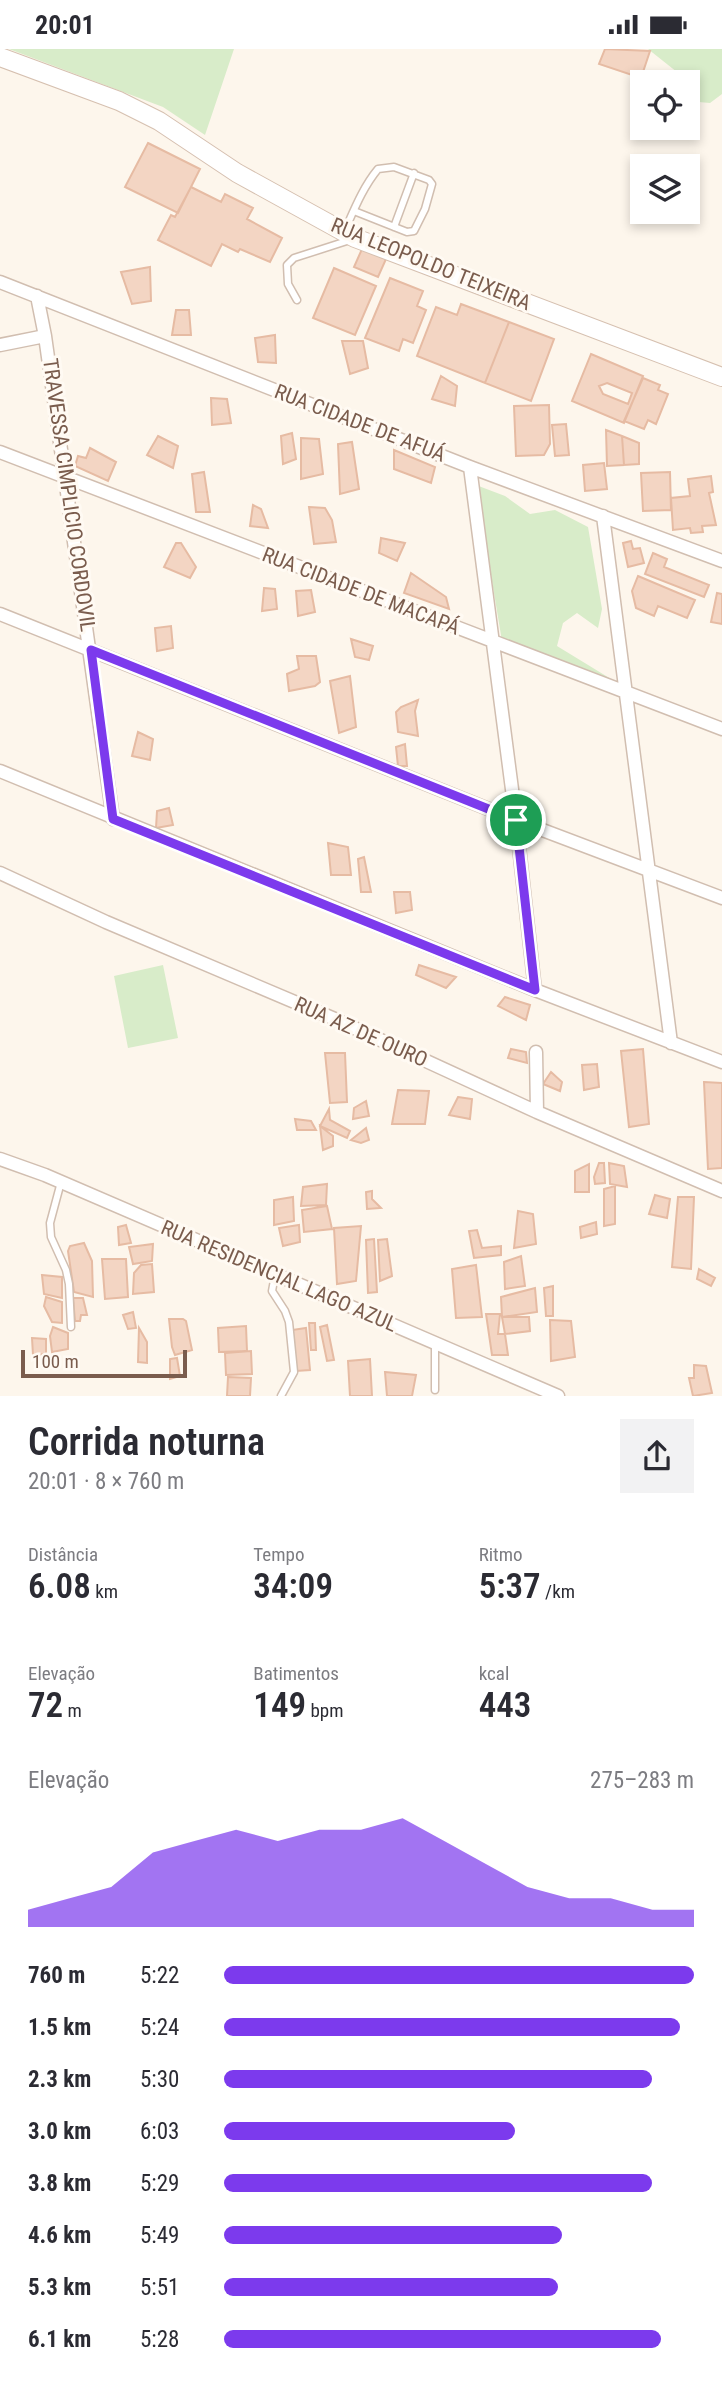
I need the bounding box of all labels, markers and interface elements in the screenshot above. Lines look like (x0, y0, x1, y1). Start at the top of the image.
text: 20:01 (35, 10, 95, 40)
map controls (630, 70, 700, 224)
button: locate (630, 70, 700, 140)
button: layers (630, 154, 700, 224)
street label: RUA LEOPOLDO TEIXEIRA (328, 213, 534, 315)
street label: TRAVESSA CIMPLICIO CORDOVIL (38, 357, 100, 633)
street label: RUA CIDADE DE AFUÁ (271, 379, 449, 467)
street label: RUA CIDADE DE MACAPÁ (259, 542, 463, 640)
pin (486, 790, 546, 850)
icon: arrive (497, 801, 535, 839)
street label: RUA AZ DE OURO (291, 992, 431, 1072)
street label: RUA RESIDENCIAL LAGO AZUL (157, 1215, 401, 1337)
scale bar (21, 1347, 187, 1379)
text: 100 m (32, 1350, 79, 1373)
button: share (620, 1419, 694, 1493)
text: Corrida noturna (28, 1420, 265, 1464)
text: 20:01 · 8 × 760 m (28, 1468, 184, 1495)
text: Distância (28, 1543, 98, 1566)
text: Tempo (253, 1543, 304, 1566)
text: Ritmo (479, 1543, 523, 1566)
text: 6.08 (28, 1566, 91, 1607)
text: 34:09 (253, 1566, 333, 1607)
text: 5:37 (479, 1566, 541, 1607)
text: km (91, 1580, 118, 1603)
text: /km (541, 1580, 575, 1603)
text: Elevação (28, 1662, 95, 1685)
text: Batimentos (253, 1662, 339, 1685)
text: kcal (479, 1662, 509, 1685)
text: 72 (28, 1685, 63, 1726)
text: 149 (253, 1685, 306, 1726)
text: 443 (479, 1685, 531, 1726)
text: m (63, 1699, 82, 1722)
text: bpm (306, 1699, 344, 1722)
text: Elevação (28, 1767, 109, 1794)
text: 275–283 m (590, 1767, 694, 1794)
text: 760 m (28, 1962, 85, 1989)
text: 5:22 (140, 1962, 179, 1989)
text: 1.5 km (28, 2014, 91, 2041)
text: 5:24 (140, 2014, 179, 2041)
text: 2.3 km (28, 2066, 91, 2093)
text: 5:30 (140, 2066, 179, 2093)
text: 3.0 km (28, 2118, 91, 2145)
text: 6:03 (140, 2118, 179, 2145)
text: 3.8 km (28, 2170, 91, 2197)
text: 5:29 (140, 2170, 179, 2197)
text: 4.6 km (28, 2222, 91, 2249)
text: 5:49 (140, 2222, 179, 2249)
text: 5.3 km (28, 2274, 91, 2301)
text: 5:51 (140, 2274, 179, 2301)
text: 6.1 km (28, 2326, 91, 2353)
text: 5:28 (140, 2326, 179, 2353)

